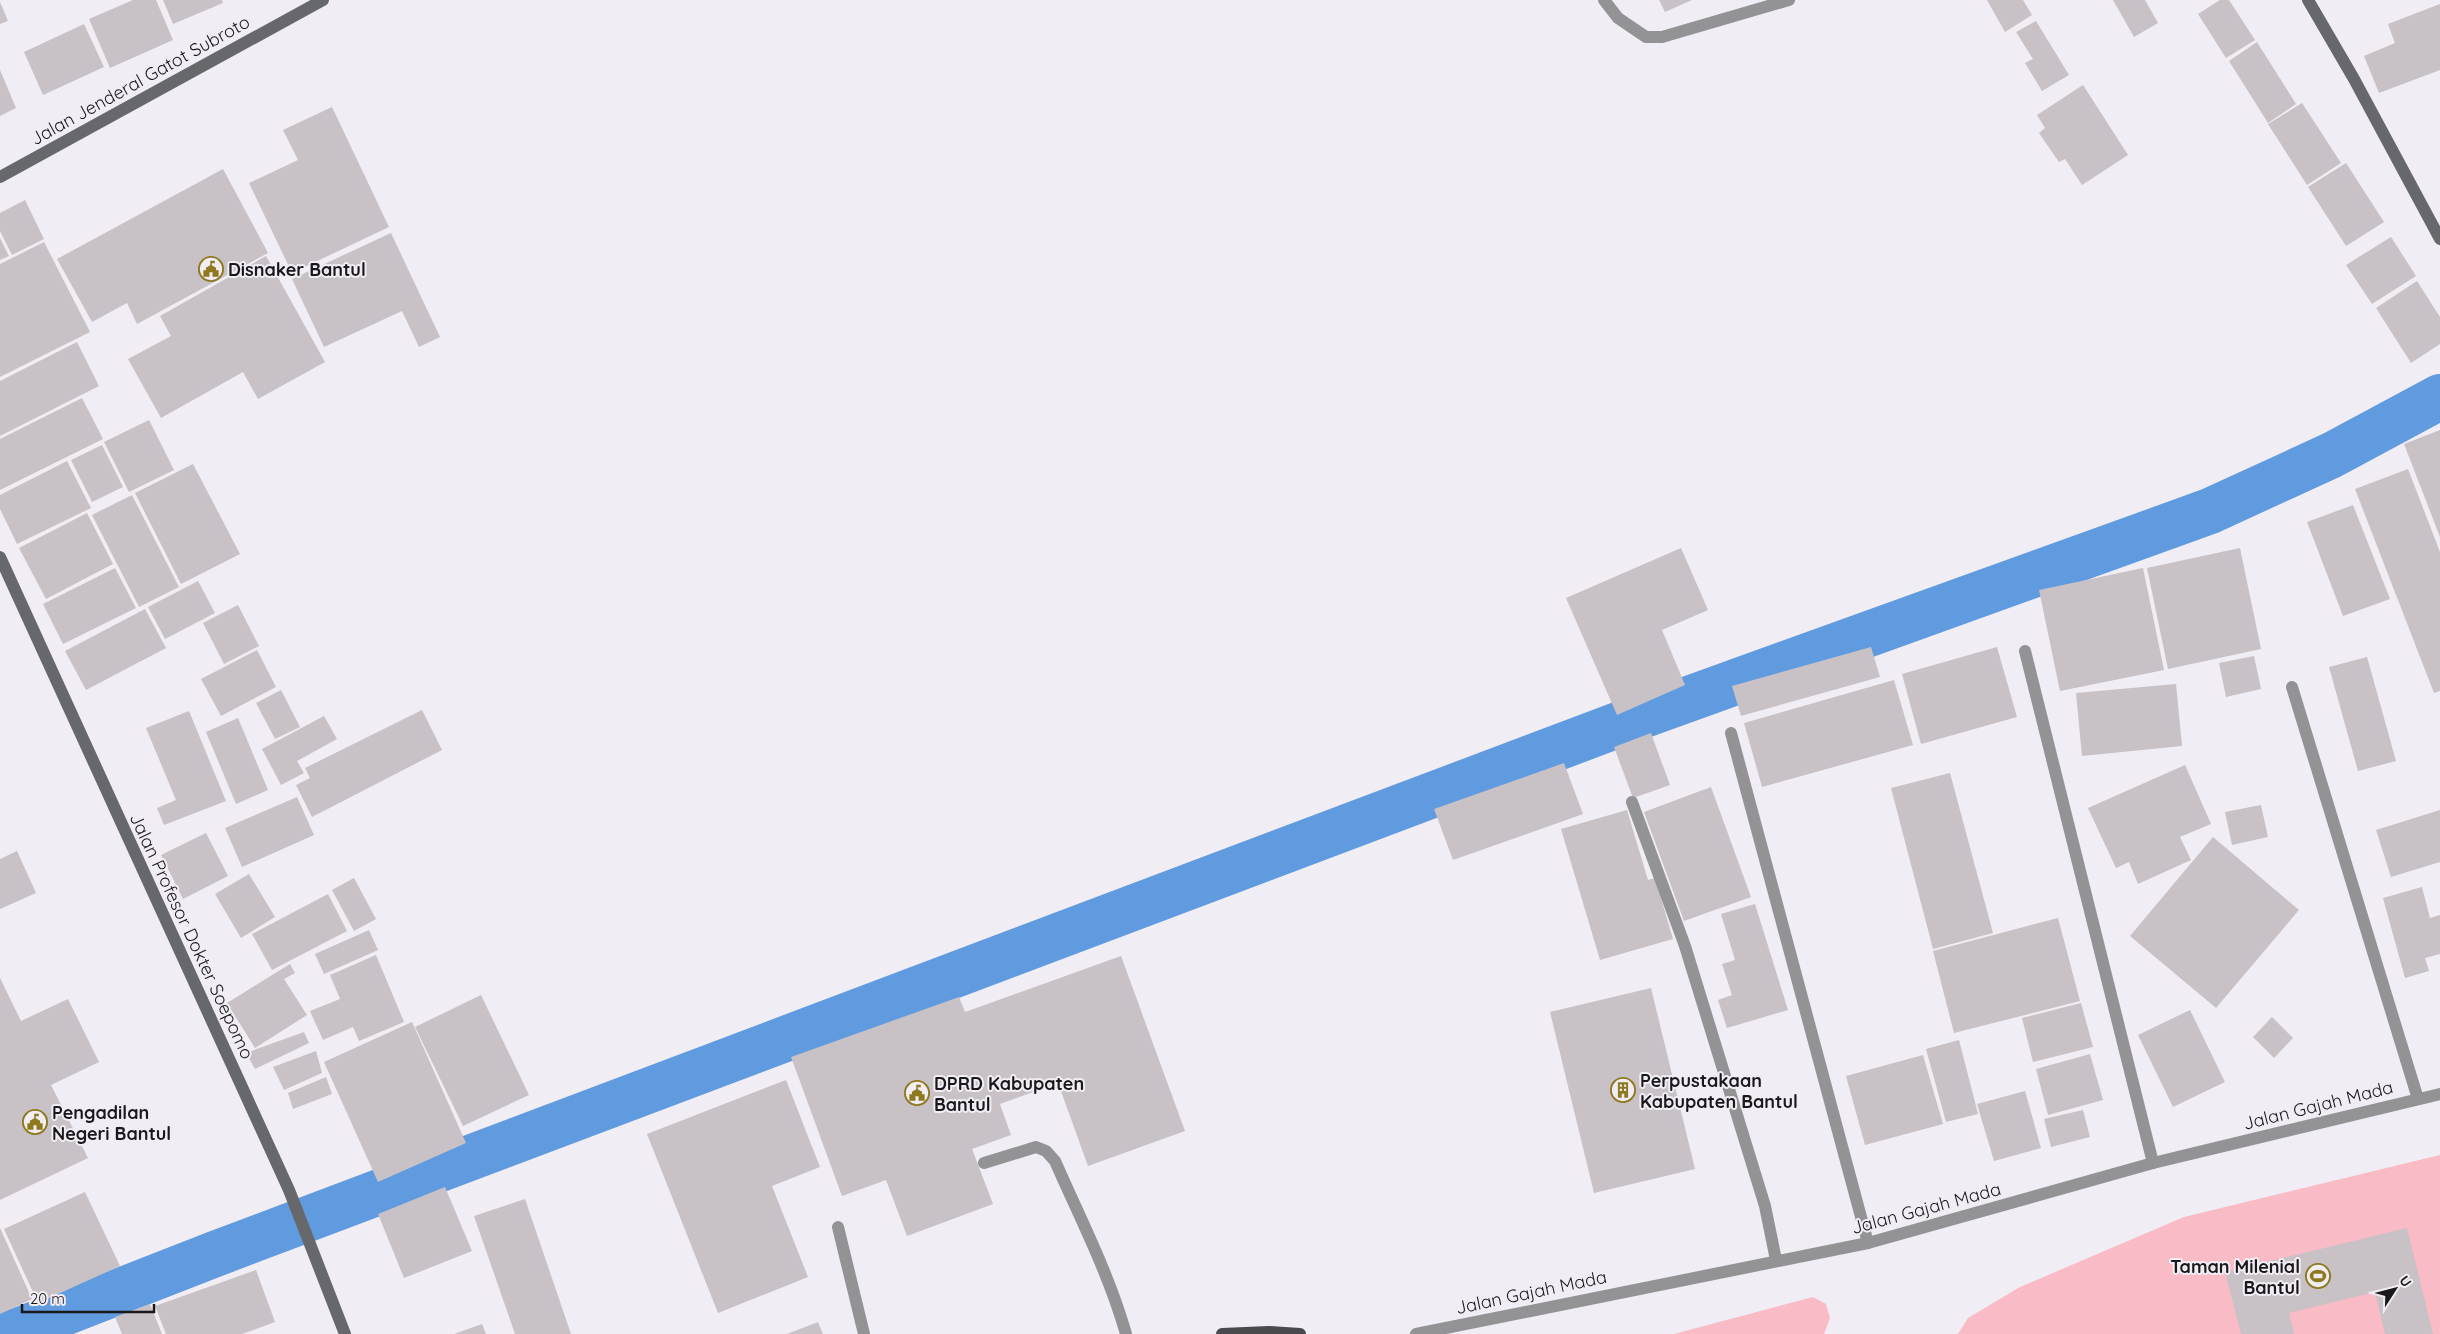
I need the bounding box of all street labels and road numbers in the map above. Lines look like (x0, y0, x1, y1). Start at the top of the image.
street label: Jalan Jenderal Gatot Subroto (26, 10, 254, 150)
street label: Jalan Profesor Dokter Soepomo (125, 809, 259, 1063)
street label: Jalan Gajah Mada (2241, 1075, 2395, 1135)
street label: Jalan Gajah Mada (1849, 1177, 2003, 1239)
street label: Jalan Gajah Mada (1453, 1265, 1609, 1319)

